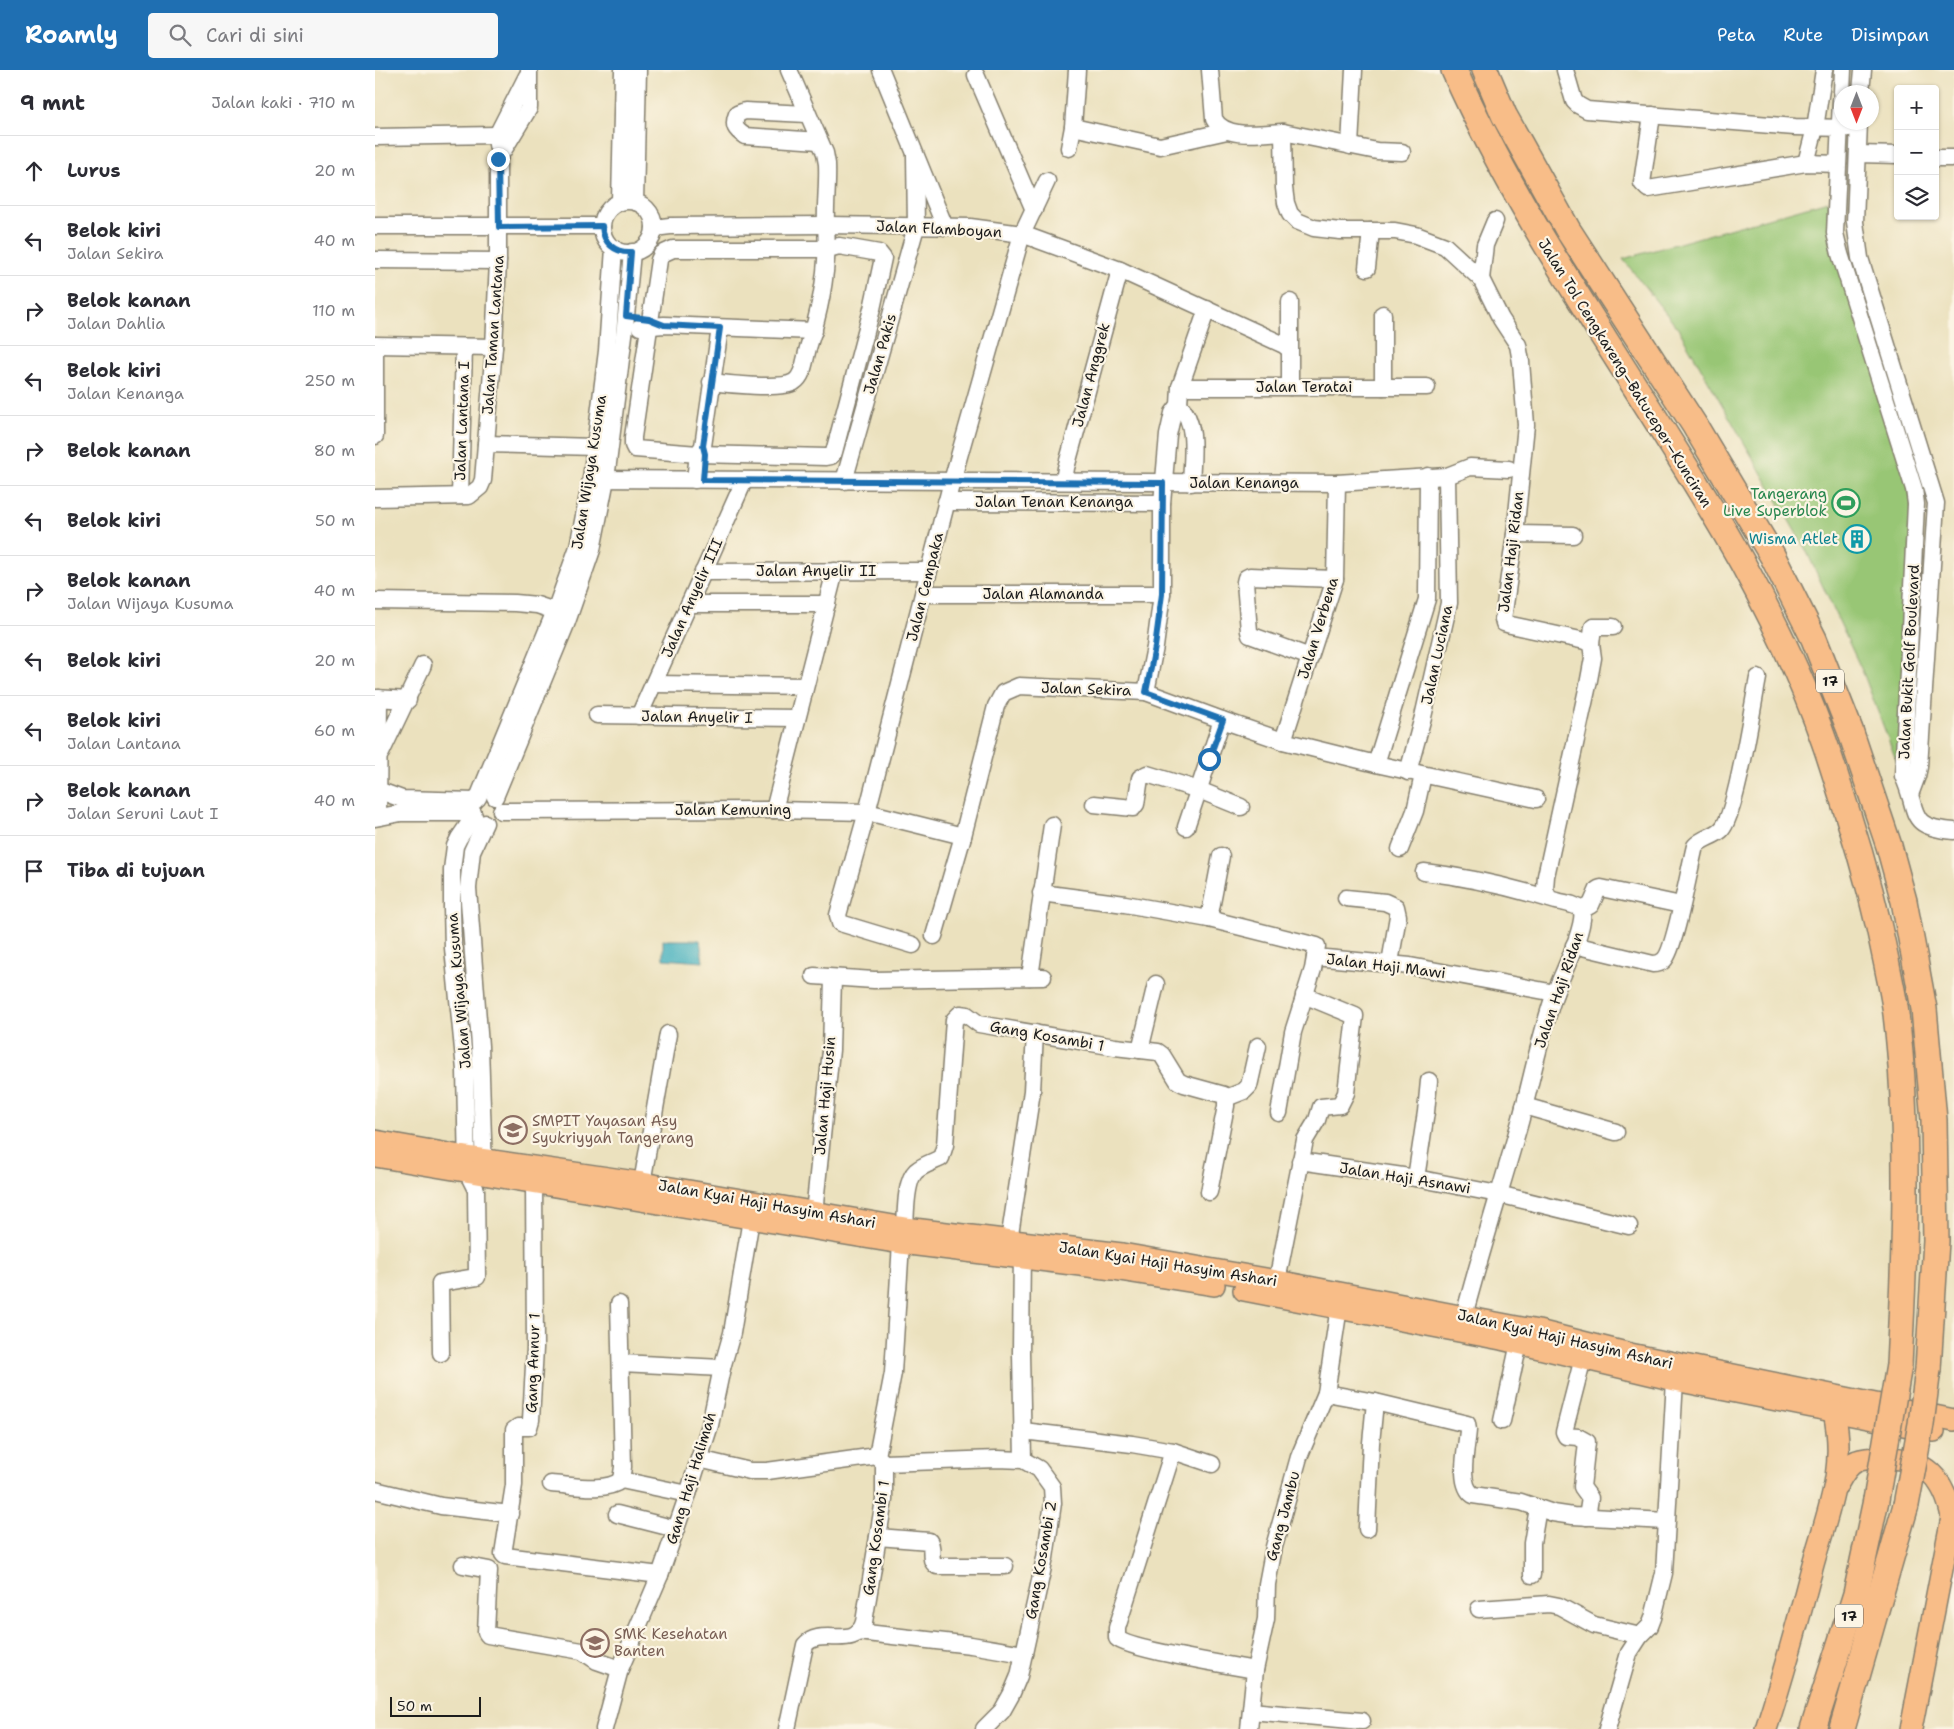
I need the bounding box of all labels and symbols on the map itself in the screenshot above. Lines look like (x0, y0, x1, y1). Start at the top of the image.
north arrow (1834, 85, 1879, 130)
route end (487, 148, 510, 171)
street label: Jalan Flamboyan (876, 216, 1002, 242)
street label: Jalan Tol Cengkareng–Batuceper–Kunciran (1533, 235, 1717, 511)
street label: Jalan Taman Lantana (477, 254, 509, 415)
street label: Jalan Pakis (859, 311, 901, 397)
street label: Jalan Anggrek (1067, 321, 1115, 429)
street label: Jalan Lantana I (450, 361, 474, 481)
street label: Jalan Teratai (1256, 377, 1352, 397)
street label: Jalan Wijaya Kusuma (567, 393, 611, 551)
street label: Jalan Kenanga (1189, 473, 1300, 493)
place label: Tangerang Live Superblok (1723, 484, 1827, 521)
sports icon: Tangerang Live Superblok (1831, 488, 1861, 518)
street label: Jalan Haji Ridan (1494, 490, 1528, 614)
street label: Jalan Tenan Kenanga (975, 492, 1134, 512)
building icon: Wisma Atlet (1842, 524, 1872, 554)
place label: Wisma Atlet (1749, 529, 1838, 549)
street label: Jalan Cempaka (902, 530, 948, 644)
street label: Jalan Anyelir III (657, 535, 727, 661)
street label: Jalan Anyelir II (756, 561, 876, 581)
street label: Jalan Bukit Golf Boulevard (1894, 564, 1924, 760)
street label: Jalan Verbena (1293, 574, 1343, 681)
street label: Jalan Alamanda (982, 584, 1104, 604)
street label: Jalan Luciana (1417, 603, 1457, 707)
road number: 17 (1816, 670, 1844, 692)
street label: Jalan Sekira (1040, 677, 1132, 701)
street label: Jalan Anyelir I (641, 706, 753, 728)
route start (1198, 748, 1221, 771)
street label: Jalan Kemuning (675, 800, 791, 820)
street label: Jalan Wijaya Kusuma (442, 912, 476, 1070)
street label: Jalan Haji Ridan (1530, 929, 1588, 1051)
street label: Jalan Haji Mawi (1325, 949, 1447, 983)
street label: Gang Kosambi 1 (988, 1016, 1106, 1056)
street label: Jalan Haji Husin (810, 1036, 840, 1156)
place label: SMPIT Yayasan Asy Syukriyyah Tangerang (532, 1111, 694, 1148)
school or university icon: SMPIT Yayasan Asy Syukriyyah Tangerang (498, 1115, 528, 1145)
street label: Jalan Haji Asnawi (1338, 1158, 1472, 1198)
street label: Jalan Kyai Haji Hasyim Ashari (657, 1175, 877, 1233)
street label: Jalan Kyai Haji Hasyim Ashari (1058, 1237, 1278, 1291)
street label: Jalan Kyai Haji Hasyim Ashari (1455, 1304, 1675, 1374)
street label: Gang Annur 1 (521, 1313, 545, 1413)
street label: Gang Haji Halimah (661, 1409, 721, 1547)
street label: Gang Jambu (1261, 1469, 1305, 1563)
street label: Gang Kosambi 1 (858, 1479, 894, 1597)
street label: Gang Kosambi 2 (1021, 1499, 1061, 1621)
road number: 17 (1835, 1604, 1863, 1628)
place label: SMK Kesehatan Banten (614, 1624, 728, 1661)
school or university icon: SMK Kesehatan Banten (580, 1628, 610, 1658)
scale bar (390, 1694, 481, 1717)

